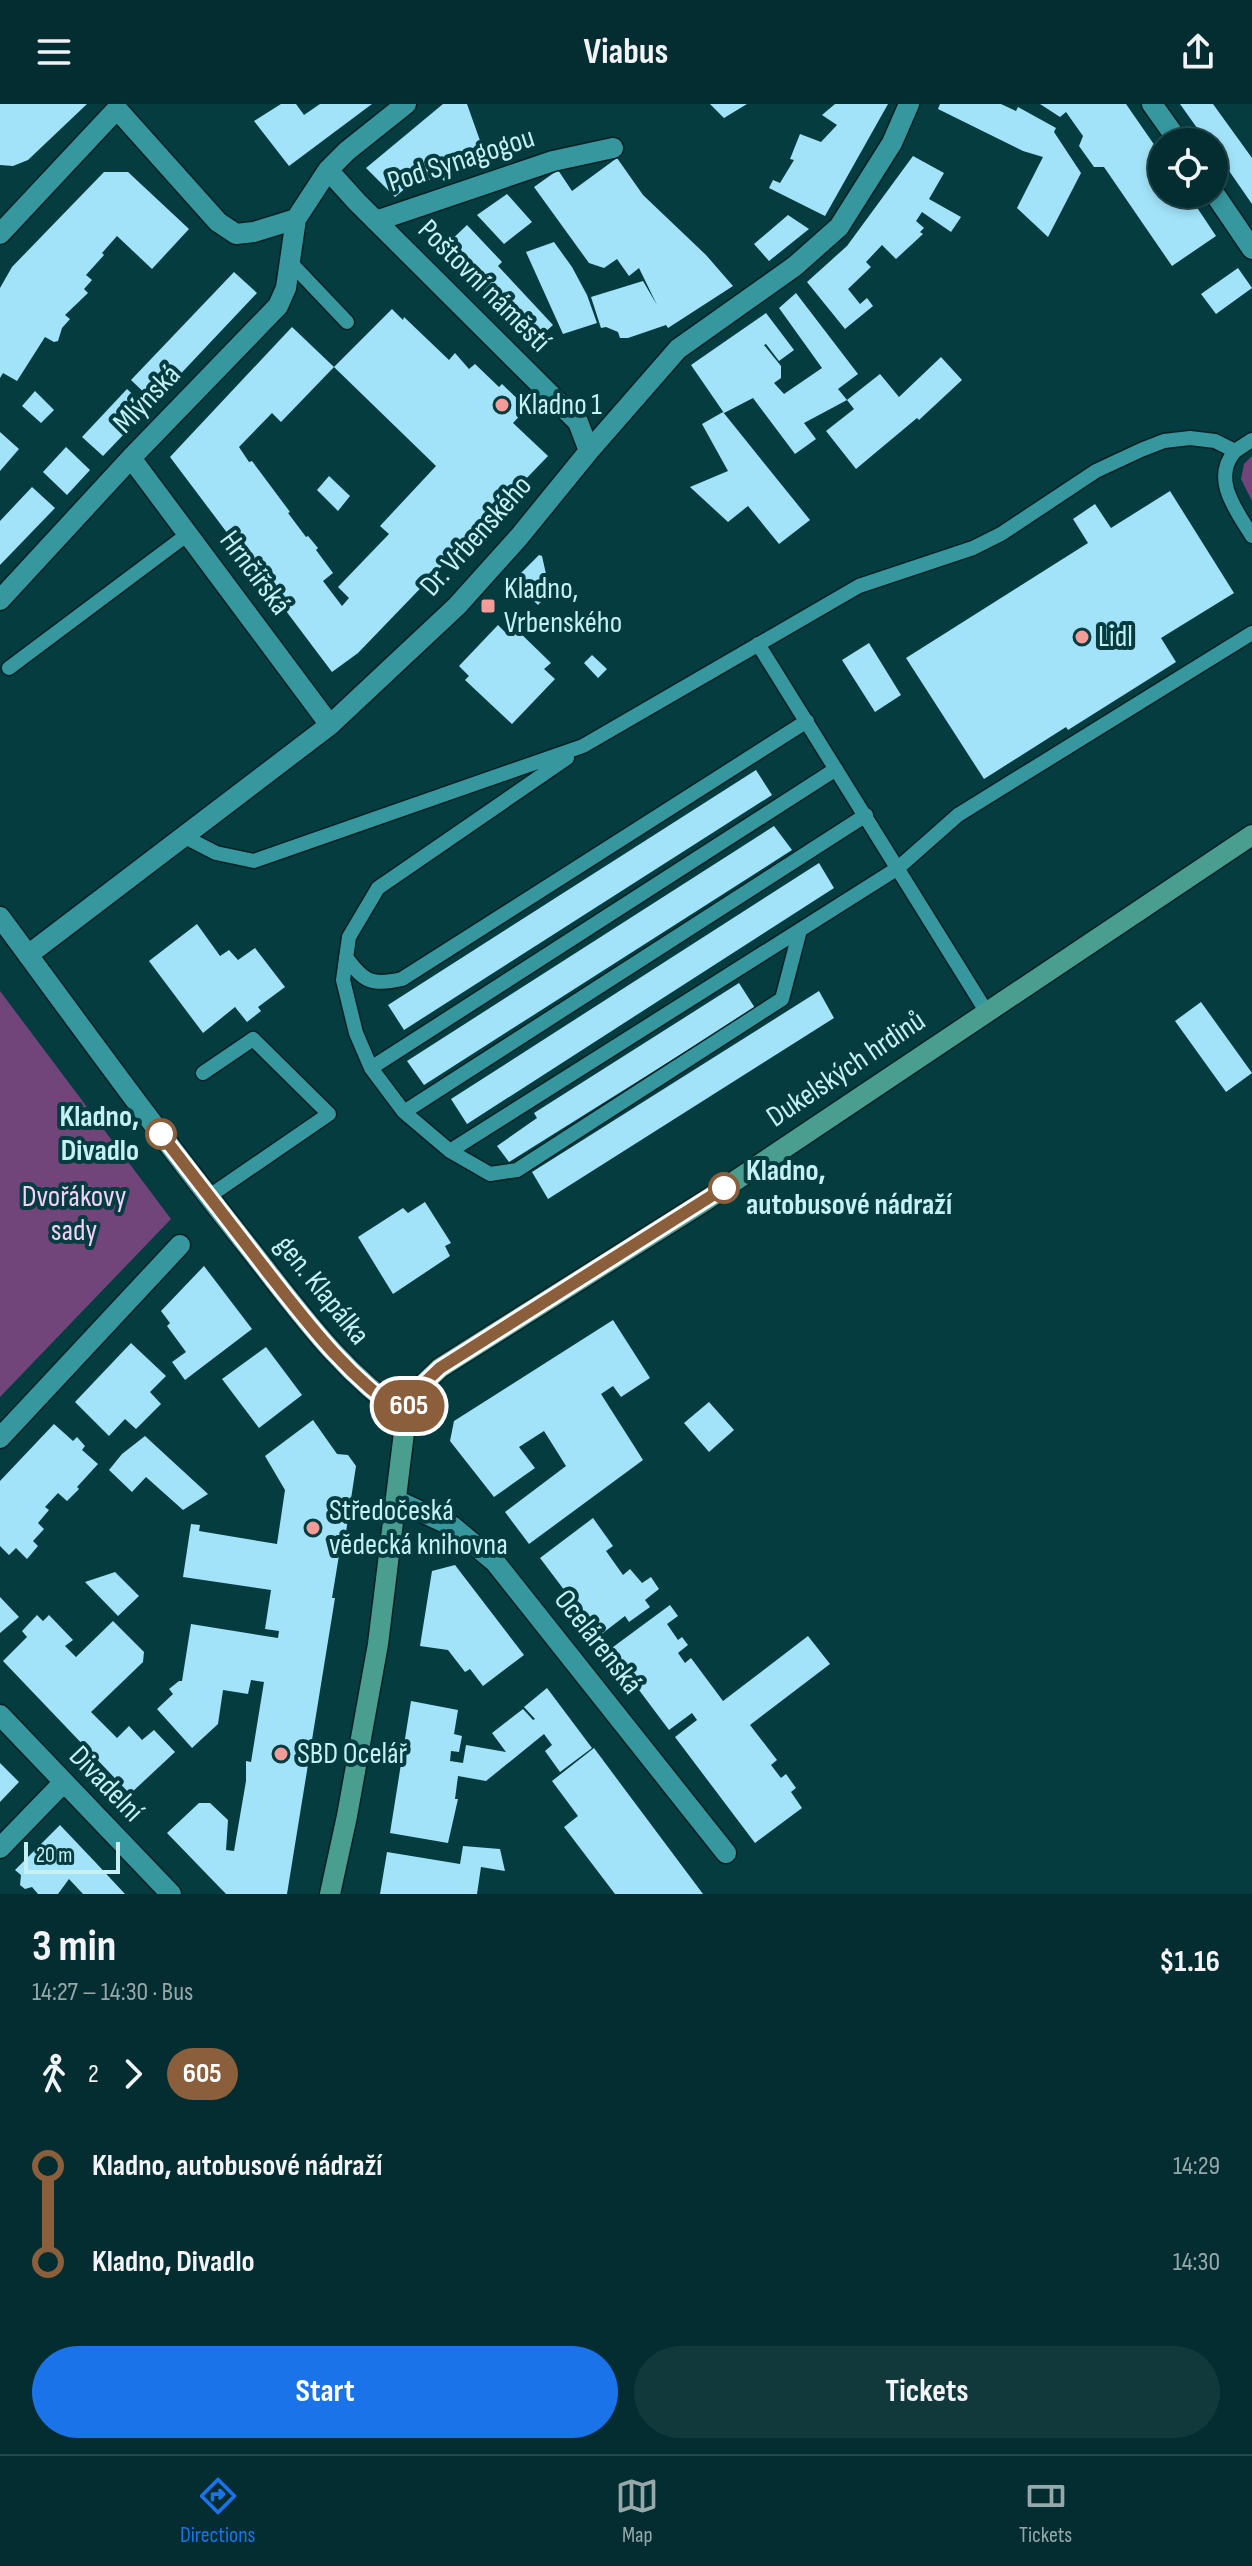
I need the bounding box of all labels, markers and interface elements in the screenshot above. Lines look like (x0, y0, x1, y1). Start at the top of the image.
icon: menu (32, 30, 76, 74)
icon: share (1176, 30, 1220, 74)
text: Viabus (584, 31, 668, 74)
street label: Pod Synagogou (383, 119, 539, 201)
map controls (1148, 128, 1228, 208)
button: locate (1148, 128, 1228, 208)
street label: Poštovní náměstí (410, 212, 558, 360)
street label: Mlýnská (106, 357, 188, 441)
place label: Kladno 1 (518, 387, 602, 423)
marker: Kladno 1 (493, 396, 511, 414)
street label: Dr. Vrbenského (412, 468, 540, 604)
street label: Hrnčířská (212, 524, 298, 622)
place label: Kladno, Vrbenského (504, 571, 622, 641)
marker: Kladno, Vrbenského (479, 597, 497, 615)
place label: Lidl (1098, 619, 1133, 655)
marker: Lidl (1073, 628, 1091, 646)
street label: Dukelských hrdinů (760, 1003, 932, 1135)
place label: Kladno, Divadlo (59, 1099, 139, 1169)
marker: Kladno, Divadlo (146, 1119, 176, 1149)
place label: Kladno, autobusové nádraží (746, 1153, 953, 1223)
marker: Kladno, autobusové nádraží (709, 1173, 739, 1203)
park label: Dvořákovy sady (22, 1179, 127, 1249)
street label: gen. Klapálka (267, 1228, 377, 1352)
line badge: 605 (363, 1380, 455, 1432)
text: 605 (390, 1389, 428, 1422)
place label: Středočeská vědecká knihovna (329, 1493, 508, 1563)
marker: Středočeská vědecká knihovna (304, 1519, 322, 1537)
street label: Ocelárenská (546, 1583, 650, 1701)
place label: SBD Ocelář (297, 1736, 408, 1772)
street label: Divadelní (61, 1739, 151, 1830)
marker: SBD Ocelář (272, 1745, 290, 1763)
scale bar (24, 1838, 120, 1874)
text: 20 m (36, 1842, 73, 1869)
text: 3 min (32, 1920, 116, 1973)
text: $1.16 (1159, 1944, 1220, 1980)
text: 14:27 – 14:30 · Bus (32, 1977, 193, 2008)
icon: walk (32, 2052, 76, 2096)
icon: forward (111, 2052, 155, 2096)
text: 605 (183, 2057, 222, 2090)
text: 2 (88, 2059, 99, 2090)
text: Kladno, autobusové nádraží (92, 2148, 382, 2184)
text: 14:29 (1173, 2151, 1220, 2182)
text: Kladno, Divadlo (92, 2244, 255, 2280)
text: 14:30 (1173, 2247, 1220, 2278)
button: Start (32, 2346, 618, 2438)
button: Tickets (634, 2346, 1220, 2438)
tab: Directions (180, 2474, 256, 2549)
tab: Map (615, 2474, 659, 2549)
tab: Tickets (1019, 2474, 1072, 2549)

